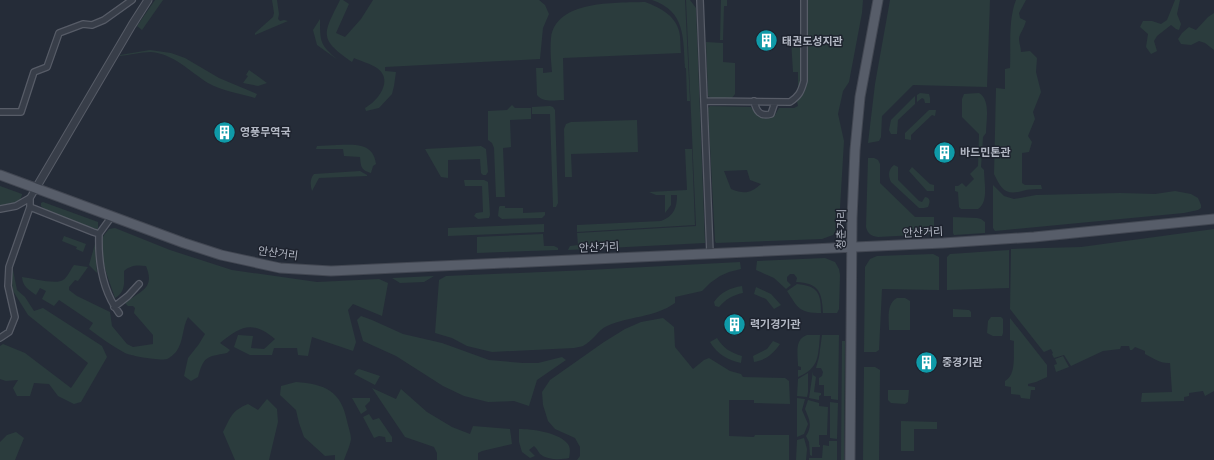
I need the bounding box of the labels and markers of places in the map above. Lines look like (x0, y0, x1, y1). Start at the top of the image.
building icon: 태권도성지관 (753, 28, 779, 54)
place label: 태권도성지관 (782, 34, 843, 48)
building icon: 영풍무역국 (212, 119, 238, 145)
place label: 영풍무역국 (240, 125, 291, 139)
building icon: 바드민톤관 (931, 139, 957, 165)
place label: 바드민톤관 (960, 145, 1011, 159)
building icon: 력기경기관 (722, 311, 748, 337)
place label: 력기경기관 (750, 317, 801, 331)
building icon: 중경기관 (913, 349, 939, 375)
place label: 중경기관 (942, 355, 982, 369)

